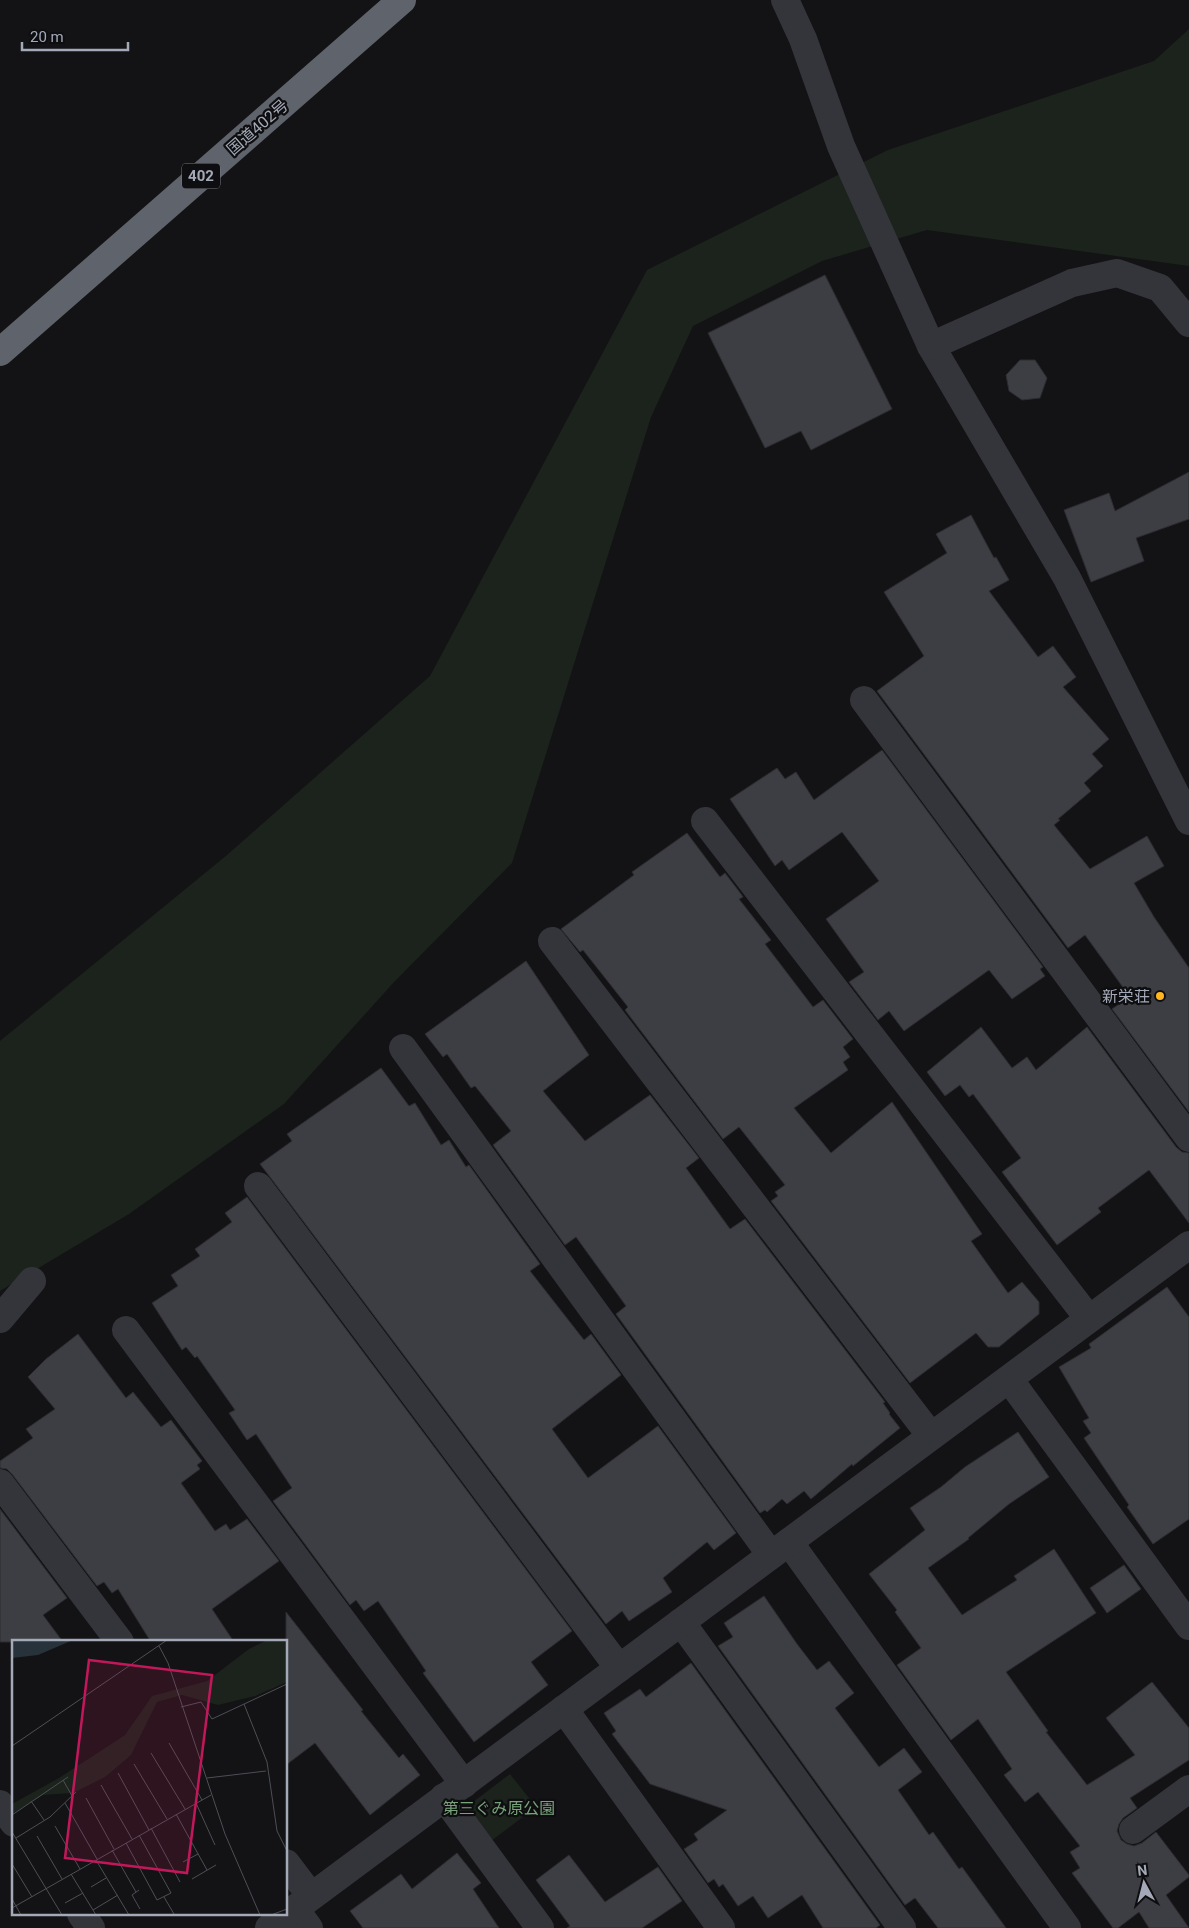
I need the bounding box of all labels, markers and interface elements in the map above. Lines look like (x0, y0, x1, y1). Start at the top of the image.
scale bar (22, 20, 129, 52)
text: 20 m (30, 28, 64, 46)
street label: 国道402号 (223, 96, 292, 159)
road number: 402 (182, 164, 220, 188)
place label: 新栄荘 (1102, 987, 1150, 1006)
marker: 新栄荘 (1154, 990, 1166, 1002)
inset map (12, 1640, 288, 1916)
park label: 第三ぐみ原公園 (443, 1799, 555, 1818)
north arrow (1119, 1858, 1169, 1908)
text: N (1137, 1862, 1148, 1879)

